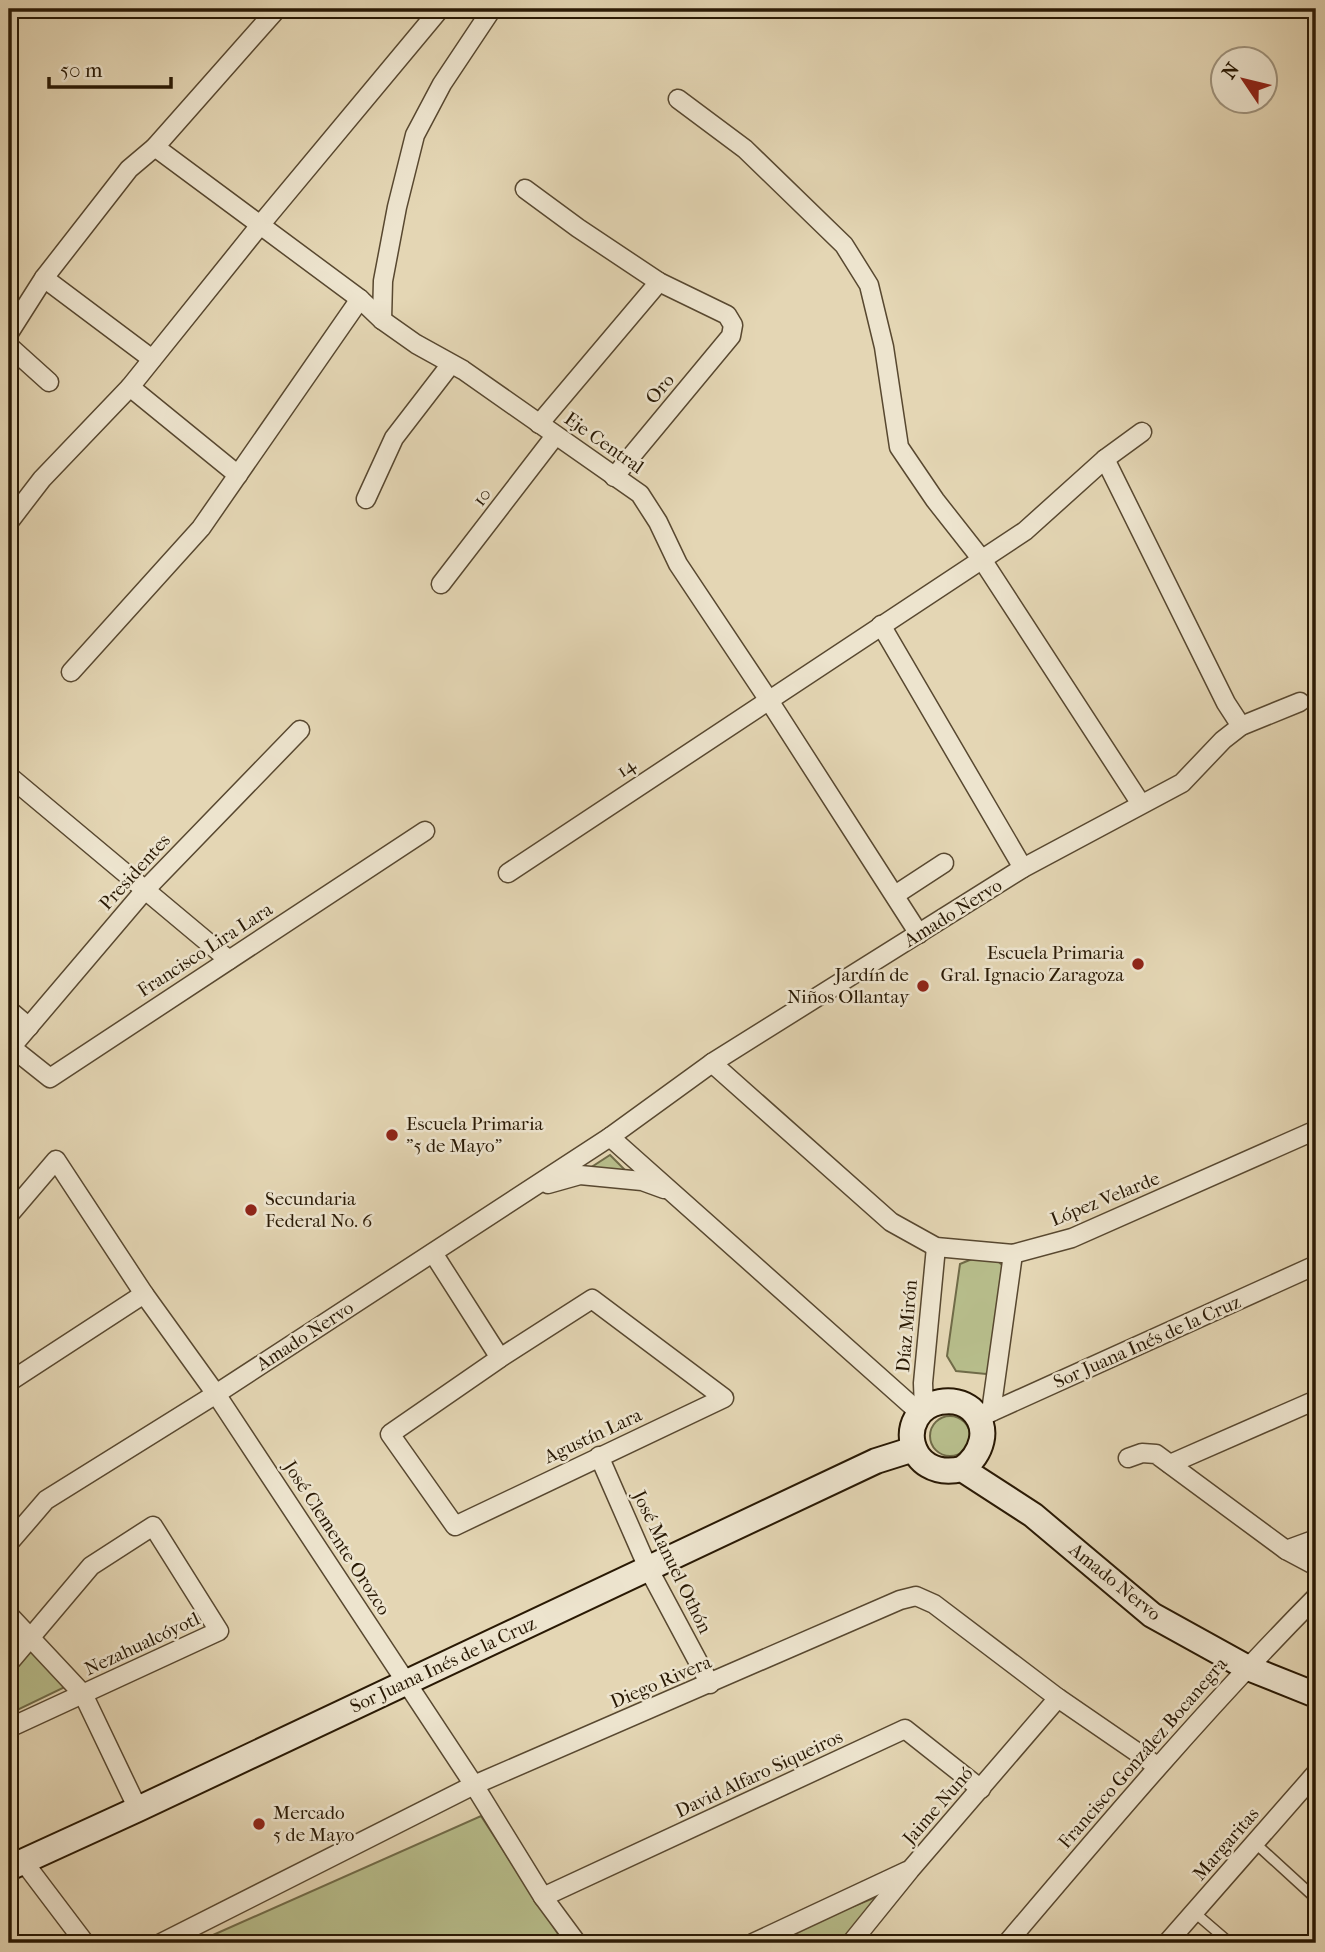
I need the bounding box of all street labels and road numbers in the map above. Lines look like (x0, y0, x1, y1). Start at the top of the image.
street label: Oro (641, 369, 679, 409)
street label: Eje Central (560, 408, 648, 478)
street label: 10 (468, 484, 496, 510)
street label: 14 (612, 753, 640, 782)
street label: Presidentes (95, 829, 175, 915)
street label: Amado Nervo (899, 874, 1006, 952)
street label: Francisco Lira Lara (133, 898, 277, 1002)
street label: López Velarde (1047, 1167, 1163, 1231)
street label: Díaz Mirón (892, 1279, 922, 1373)
street label: Sor Juana Inés de la Cruz (1050, 1291, 1244, 1393)
street label: Amado Nervo (252, 1296, 358, 1376)
street label: Agustín Lara (540, 1404, 646, 1469)
street label: José Clemente Orozco (278, 1455, 395, 1620)
street label: José Manuel Othón (627, 1485, 716, 1637)
street label: Amado Nervo (1064, 1538, 1165, 1626)
street label: Nezahualcóyotl (81, 1608, 203, 1680)
street label: Sor Juana Inés de la Cruz (347, 1612, 539, 1718)
street label: Diego Rivera (607, 1651, 715, 1713)
street label: Francisco González Bocanegra (1054, 1653, 1232, 1853)
street label: David Alfaro Siqueiros (672, 1726, 846, 1822)
street label: Jaime Nunó (897, 1762, 978, 1851)
street label: Margaritas (1188, 1803, 1264, 1885)

